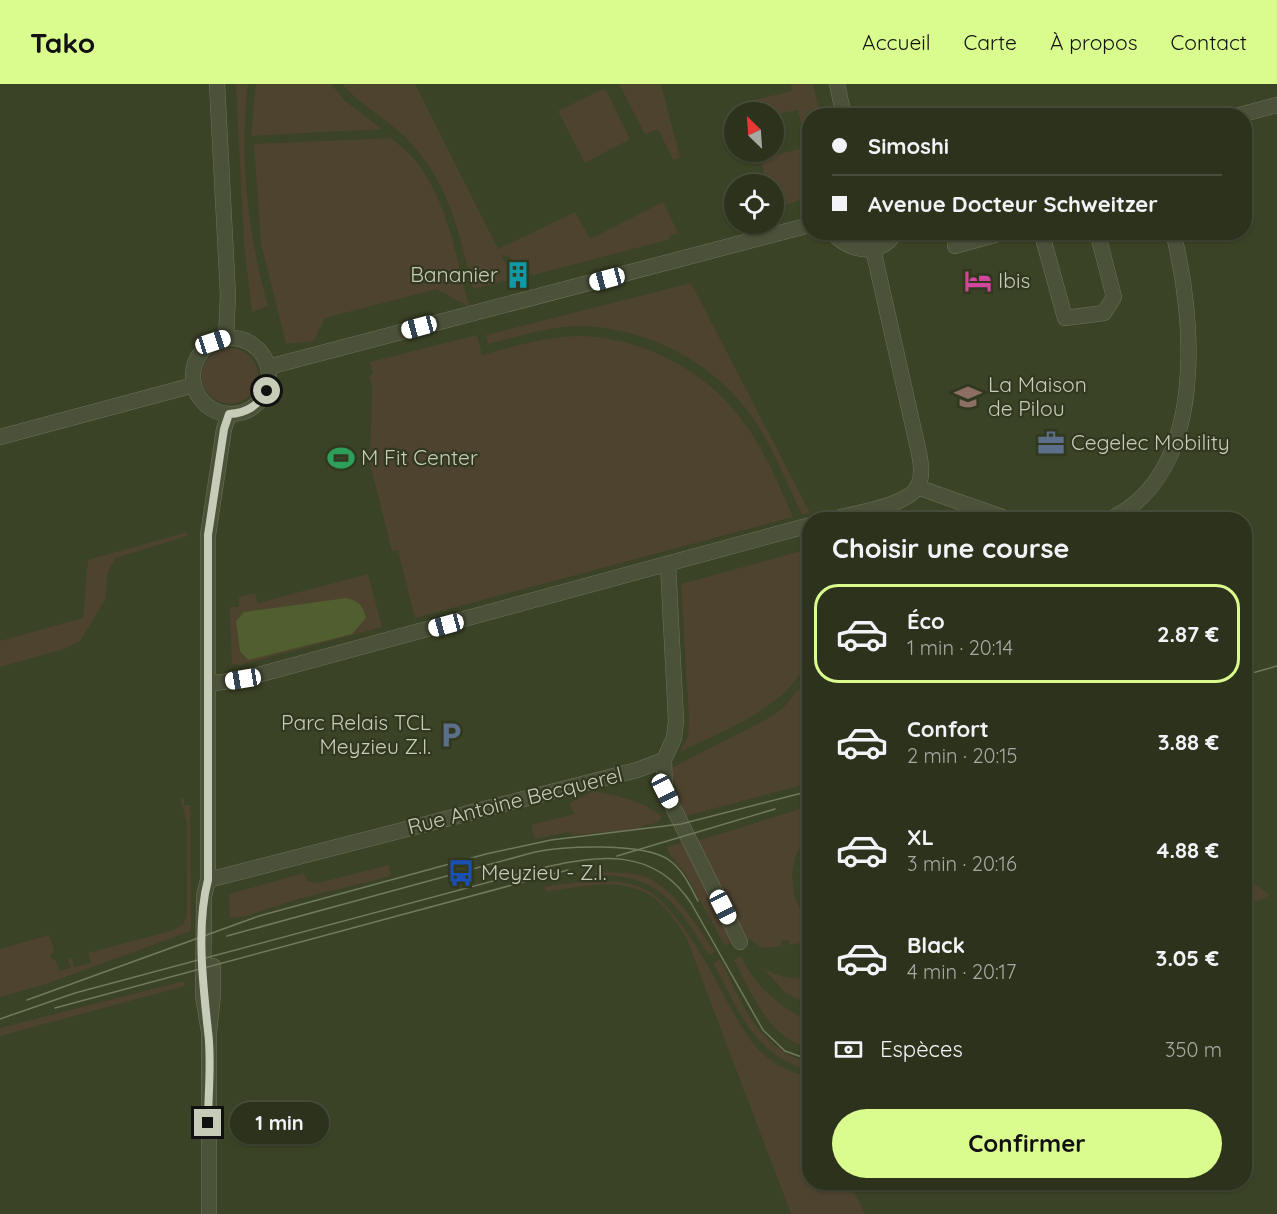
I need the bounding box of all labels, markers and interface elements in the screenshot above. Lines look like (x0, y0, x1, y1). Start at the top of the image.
text: Tako (30, 25, 95, 60)
text: Accueil (862, 29, 931, 55)
text: Carte (964, 29, 1017, 55)
text: À propos (1050, 29, 1138, 55)
text: Contact (1171, 29, 1247, 55)
north arrow (724, 102, 784, 162)
map controls (724, 102, 784, 234)
text: Simoshi (868, 132, 949, 160)
button: locate (724, 174, 784, 234)
text: Avenue Docteur Schweitzer (868, 190, 1158, 218)
building icon: Bananier (503, 260, 533, 290)
place label: Bananier (410, 261, 498, 287)
car (587, 266, 627, 292)
hotel icon: Ibis (963, 266, 993, 296)
place label: Ibis (998, 267, 1030, 293)
car (399, 314, 439, 340)
car (193, 328, 233, 356)
place label: La Maison de Pilou (988, 371, 1087, 421)
route start (253, 377, 280, 404)
school or university icon: La Maison de Pilou (953, 382, 983, 412)
office icon: Cegelec Mobility (1036, 428, 1066, 458)
place label: Cegelec Mobility (1071, 429, 1230, 455)
sports icon: M Fit Center (326, 443, 356, 473)
place label: M Fit Center (361, 444, 478, 470)
text: Choisir une course (832, 531, 1069, 565)
icon: car (835, 607, 889, 661)
text: Éco (907, 607, 945, 635)
car (426, 612, 466, 638)
text: 2.87 € (1157, 620, 1219, 648)
text: 1 min · 20:14 (907, 635, 1013, 660)
car (224, 667, 262, 691)
place label: Parc Relais TCL Meyzieu Z.I. (281, 709, 431, 759)
icon: car (835, 715, 889, 769)
text: Confort (907, 715, 989, 743)
parking icon: Parc Relais TCL Meyzieu Z.I. (436, 720, 466, 750)
text: 3.88 € (1158, 728, 1219, 756)
text: 2 min · 20:15 (907, 743, 1017, 768)
street label: Rue Antoine Becquerel (405, 761, 625, 839)
car (649, 771, 681, 811)
icon: car (835, 823, 889, 877)
text: XL (907, 823, 934, 851)
text: 4.88 € (1157, 836, 1219, 864)
text: 3 min · 20:16 (907, 851, 1017, 876)
bus stop icon: Meyzieu - Z.I. (446, 858, 476, 888)
place label: Meyzieu - Z.I. (481, 859, 606, 885)
car (707, 887, 739, 927)
icon: car (835, 931, 889, 985)
text: Black (907, 931, 965, 959)
text: 3.05 € (1156, 944, 1219, 972)
text: 4 min · 20:17 (907, 959, 1016, 984)
icon: cash (832, 1033, 865, 1066)
text: Espèces (880, 1035, 963, 1063)
text: 350 m (1165, 1037, 1222, 1062)
callout: 1 min (229, 1102, 328, 1144)
route end (194, 1109, 221, 1136)
button: Confirmer (832, 1109, 1222, 1178)
text: 1 min (255, 1110, 304, 1135)

